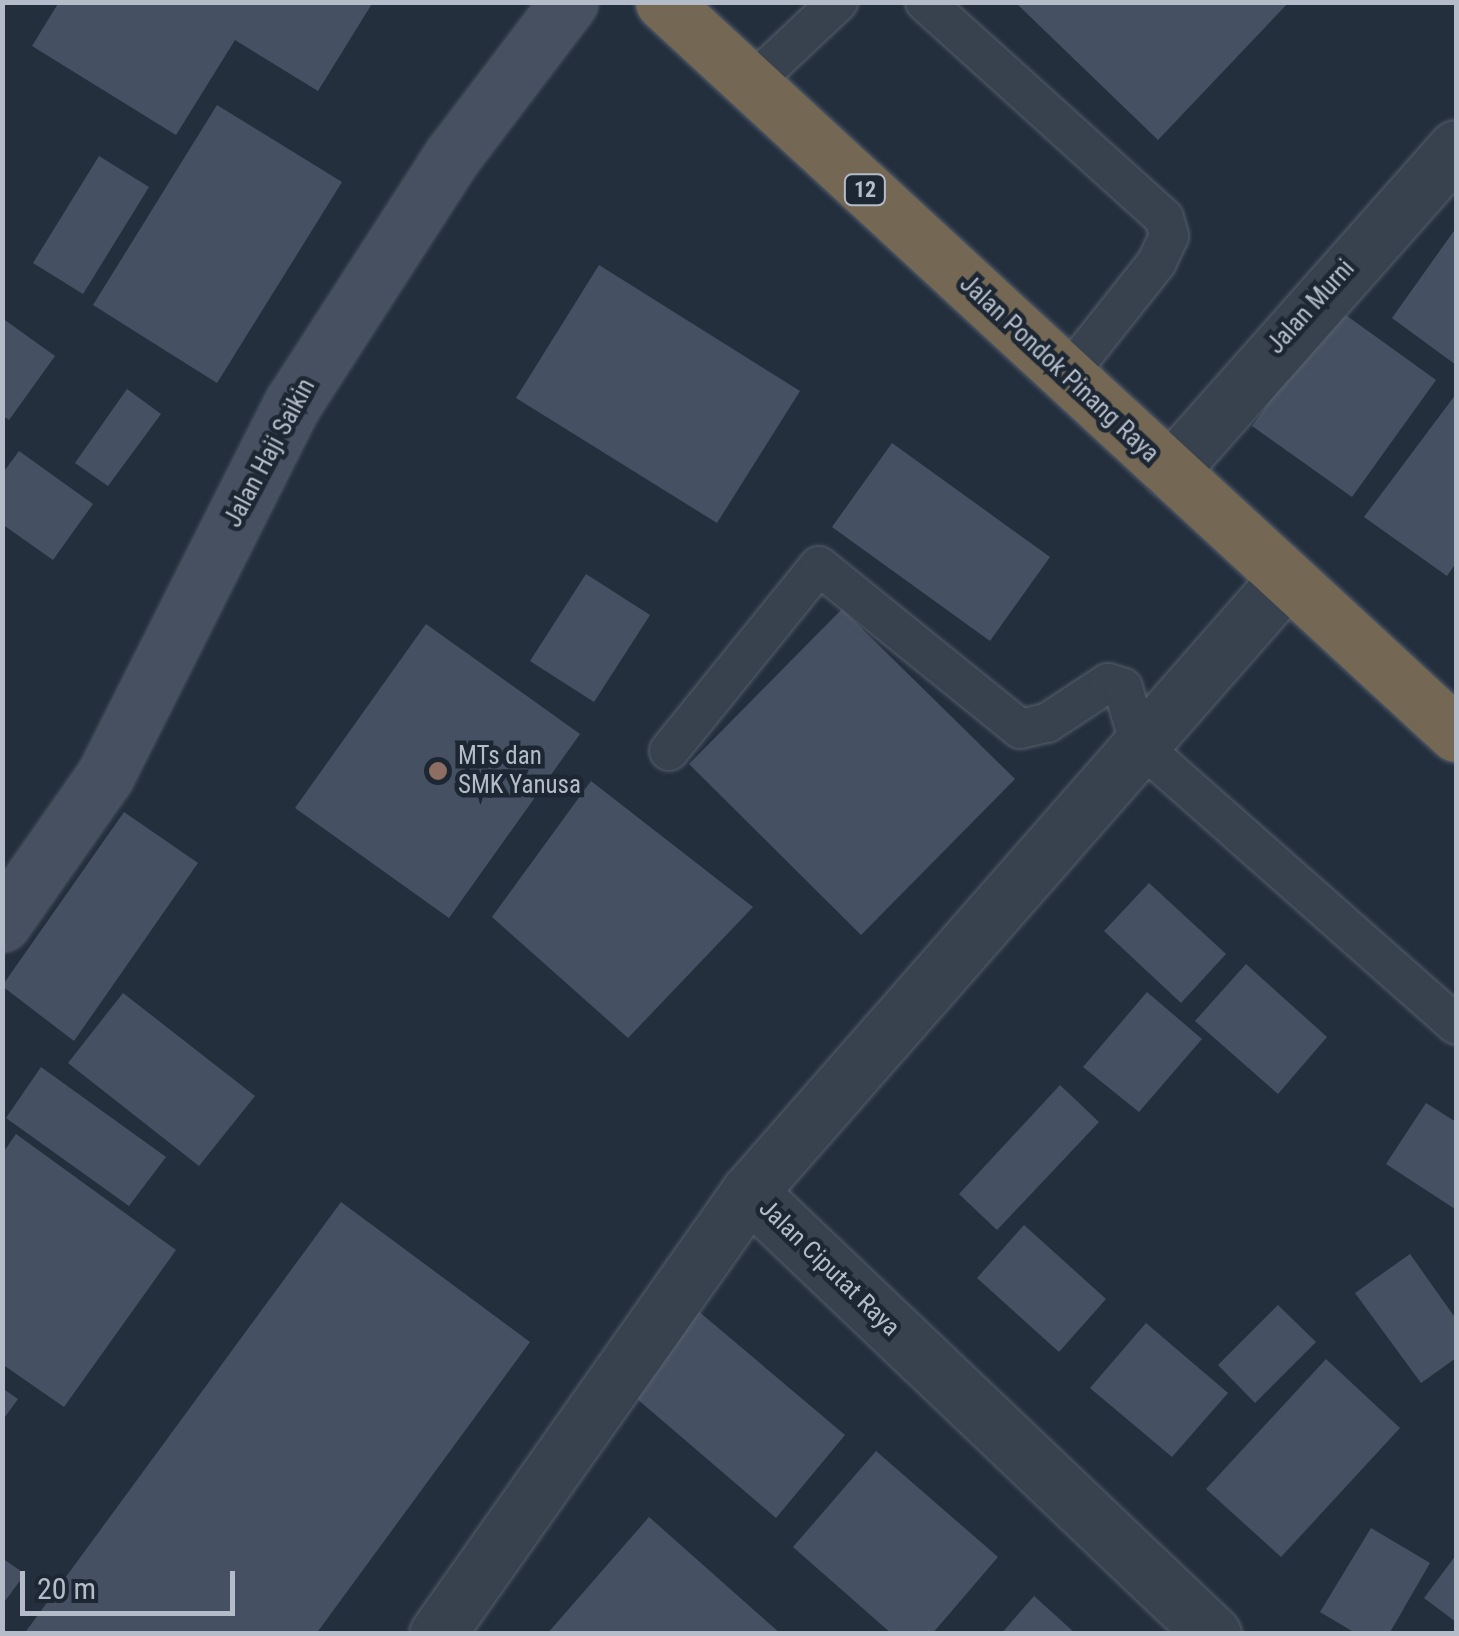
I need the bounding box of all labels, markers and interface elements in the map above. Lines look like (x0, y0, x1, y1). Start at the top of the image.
road number: 12 (842, 173, 888, 207)
street label: Jalan Murni (1261, 254, 1361, 360)
street label: Jalan Pondok Pinang Raya (953, 269, 1165, 469)
street label: Jalan Haji Saikin (218, 374, 322, 532)
place label: MTs dan SMK Yanusa (458, 742, 581, 801)
marker: MTs dan SMK Yanusa (427, 760, 449, 782)
street label: Jalan Ciputat Raya (753, 1193, 905, 1343)
scale bar (25, 1551, 240, 1613)
text: 20 m (37, 1571, 96, 1606)

